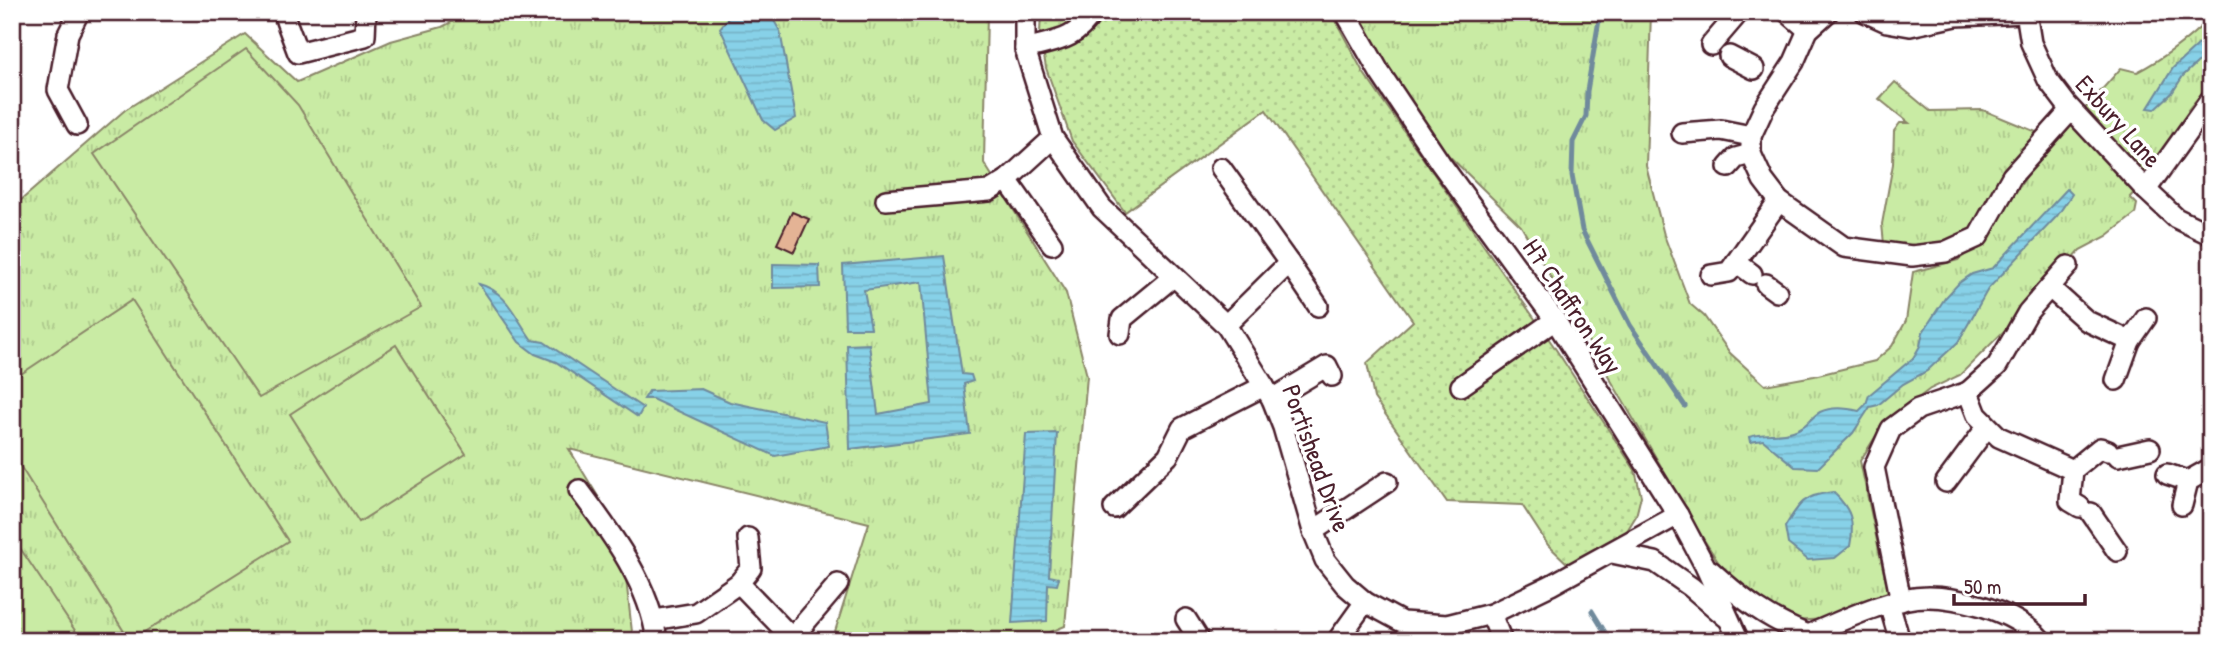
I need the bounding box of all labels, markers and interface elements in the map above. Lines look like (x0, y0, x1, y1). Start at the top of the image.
street label: Exbury Lane (2068, 67, 2170, 175)
street label: H7 Chaffron Way (1515, 232, 1631, 380)
street label: Portishead Drive (1274, 380, 1360, 536)
scale bar (1954, 562, 2085, 606)
text: 50 m (1964, 572, 2001, 601)

